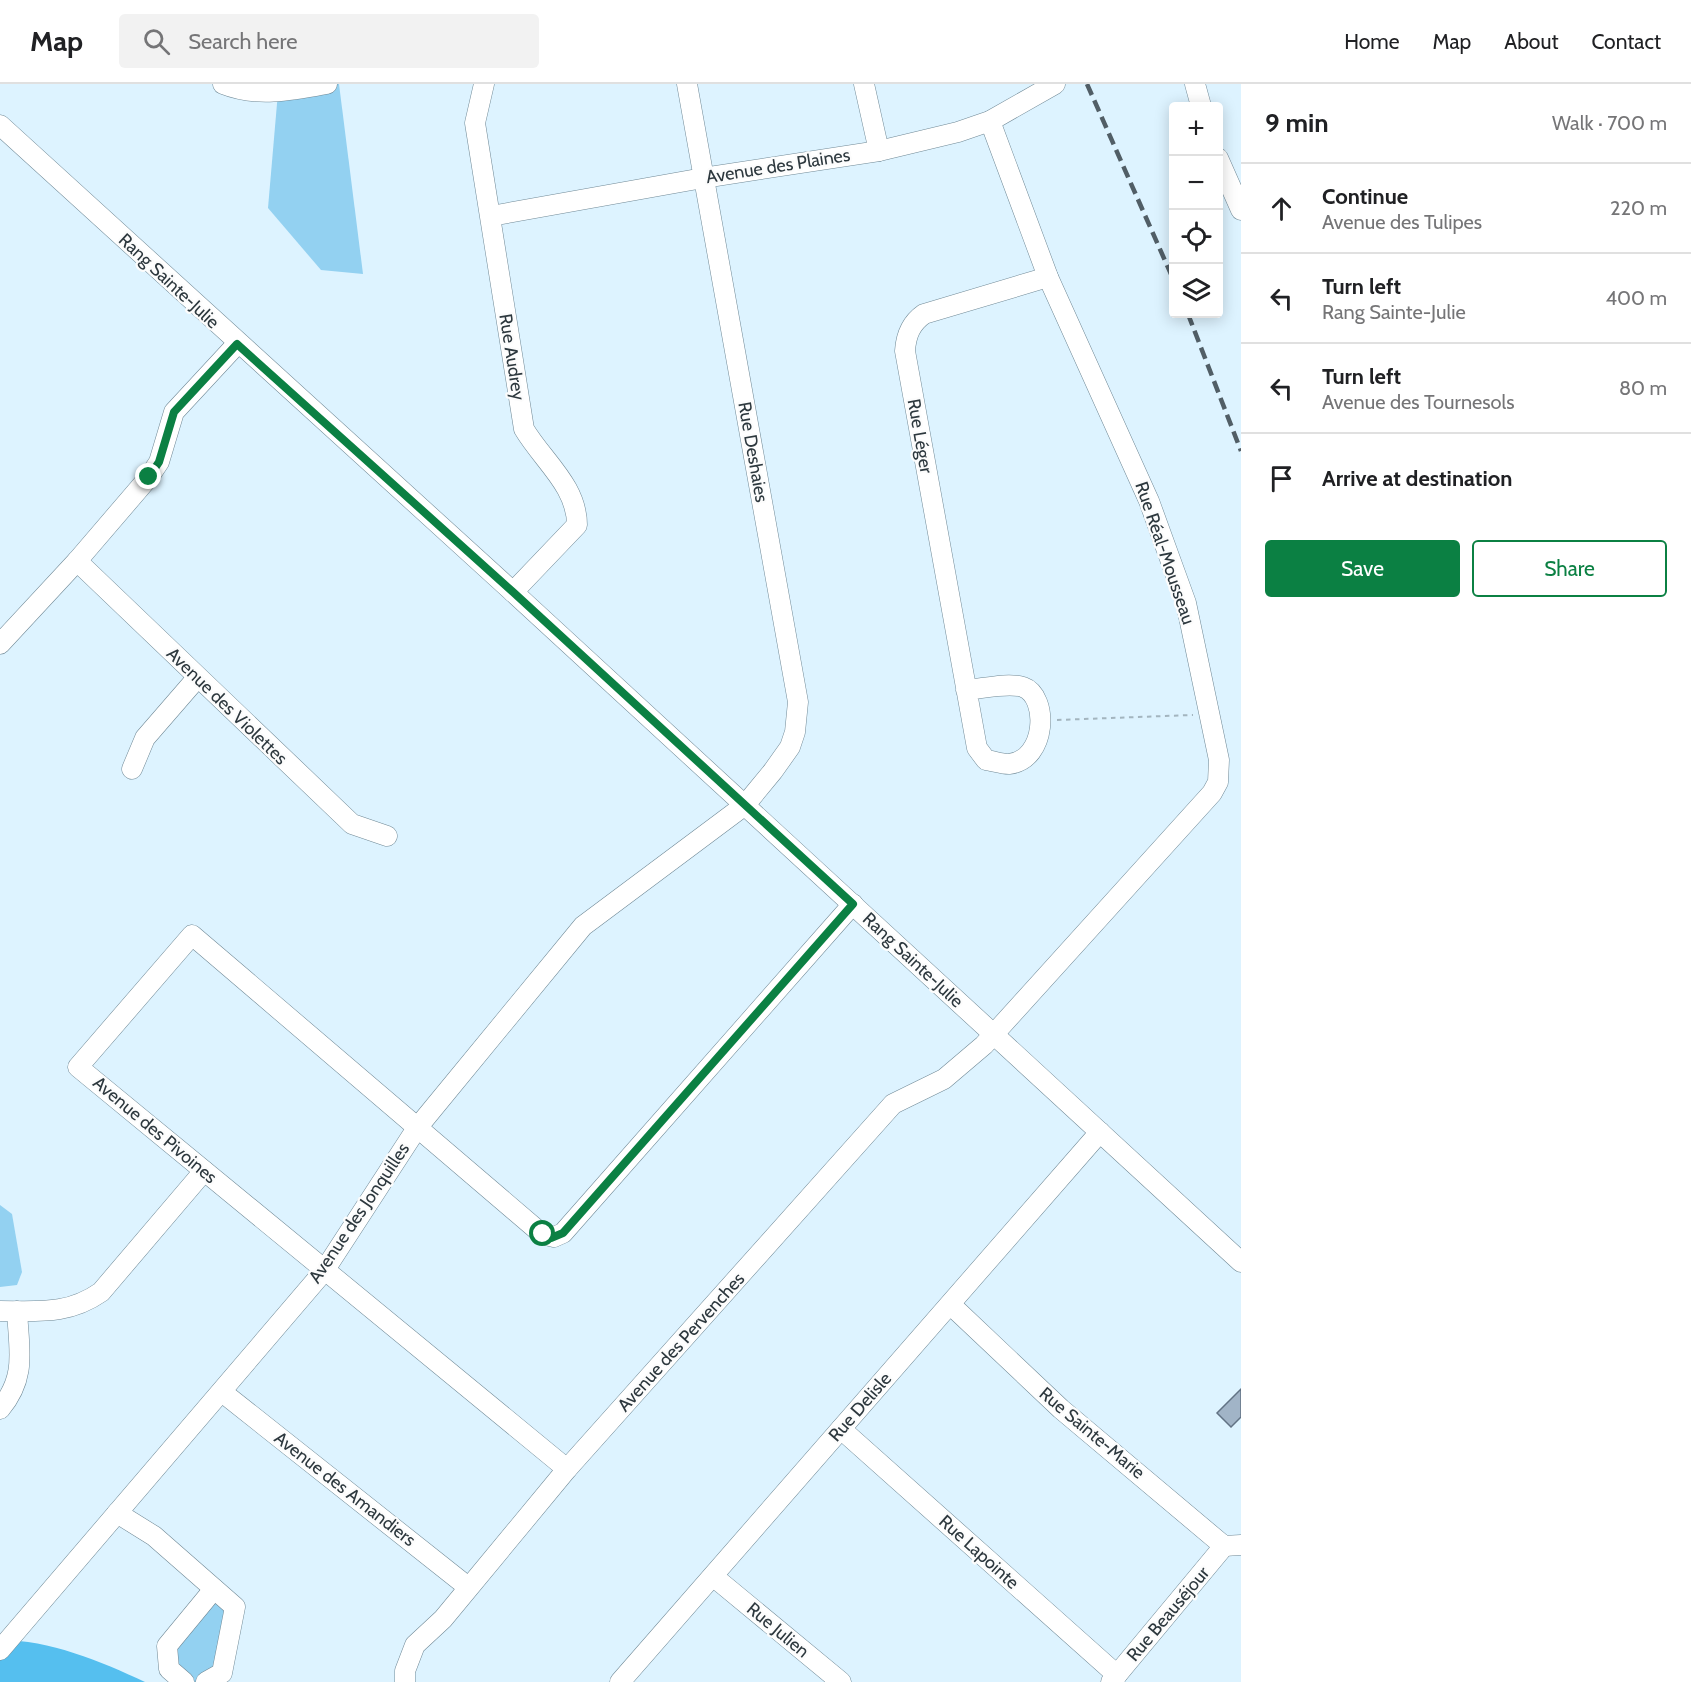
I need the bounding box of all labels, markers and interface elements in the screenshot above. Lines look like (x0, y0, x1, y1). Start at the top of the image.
search box (119, 14, 539, 68)
text: Map (30, 24, 83, 58)
icon: search (140, 25, 173, 58)
text: Search here (188, 28, 297, 55)
text: Home (1344, 29, 1400, 54)
text: Map (1433, 29, 1471, 54)
text: About (1504, 29, 1558, 54)
text: Contact (1591, 29, 1661, 54)
map controls (1169, 102, 1223, 318)
button: + (1169, 102, 1223, 156)
text: 9 min (1265, 107, 1329, 139)
text: Walk · 700 m (1552, 111, 1667, 135)
street label: Avenue des Plaines (704, 144, 852, 188)
button: − (1169, 156, 1223, 210)
text: Continue (1322, 183, 1408, 210)
icon: ahead (1265, 192, 1298, 225)
text: 220 m (1610, 196, 1667, 220)
button: locate (1169, 210, 1223, 264)
text: Avenue des Tulipes (1322, 210, 1482, 234)
street label: Rang Sainte-Julie (114, 229, 224, 333)
button: layers (1169, 264, 1223, 318)
text: Turn left (1322, 273, 1401, 300)
icon: left (1265, 282, 1298, 315)
text: 400 m (1605, 286, 1667, 310)
text: Rang Sainte-Julie (1322, 300, 1466, 324)
street label: Rue Audrey (494, 312, 530, 402)
text: Turn left (1322, 363, 1401, 390)
icon: left (1265, 372, 1298, 405)
text: 80 m (1619, 376, 1667, 400)
text: Avenue des Tournesols (1322, 390, 1515, 414)
street label: Rue Léger (903, 397, 937, 475)
street label: Rue Deshaies (733, 400, 773, 504)
icon: arrive (1265, 462, 1298, 495)
route end (135, 463, 161, 489)
text: Arrive at destination (1322, 465, 1512, 492)
street label: Rue Réal-Mousseau (1130, 479, 1200, 627)
button: Save (1265, 540, 1460, 597)
button: Share (1472, 540, 1667, 597)
street label: Avenue des Violettes (162, 643, 292, 769)
street label: Rang Sainte-Julie (858, 908, 968, 1012)
street label: Avenue des Pivoines (89, 1072, 221, 1188)
street label: Avenue des Jonquilles (304, 1139, 414, 1287)
route start (529, 1220, 555, 1246)
street label: Avenue des Pervenches (613, 1268, 749, 1416)
street label: Rue Delisle (824, 1368, 896, 1446)
street label: Rue Sainte-Marie (1035, 1382, 1149, 1484)
street label: Avenue des Amandiers (270, 1427, 420, 1551)
street label: Rue Lapointe (935, 1510, 1023, 1594)
street label: Rue Beauséjour (1122, 1562, 1214, 1666)
street label: Rue Julien (742, 1598, 814, 1662)

